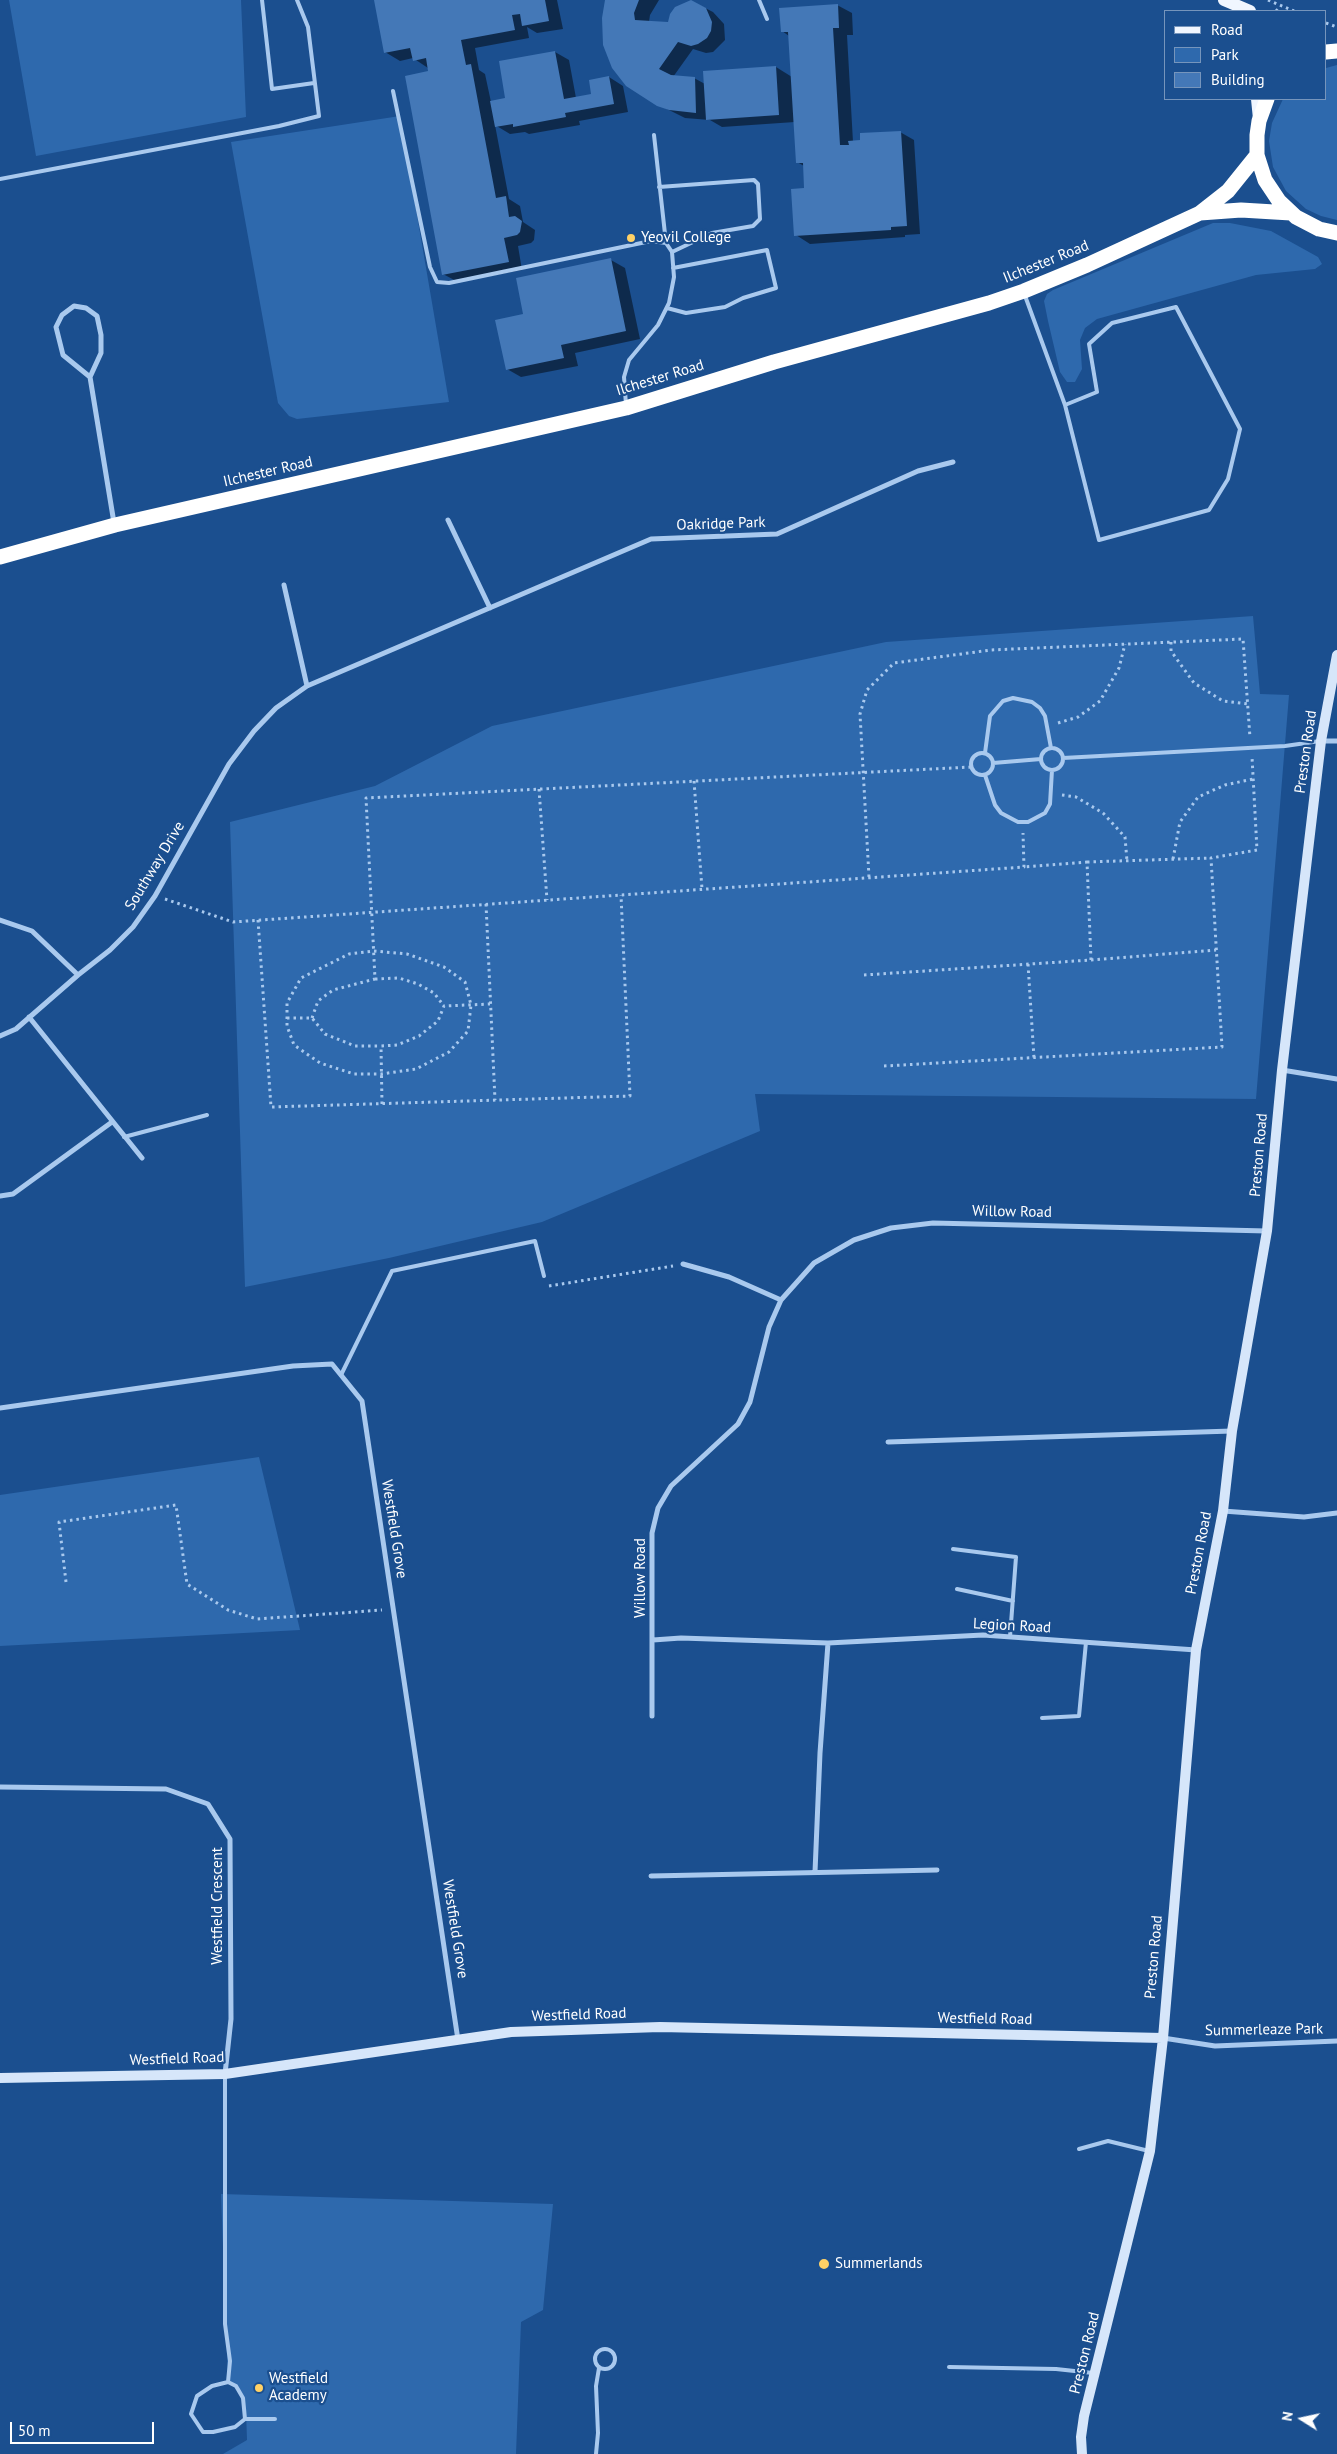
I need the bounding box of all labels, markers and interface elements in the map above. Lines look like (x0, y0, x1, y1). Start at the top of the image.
legend (1164, 10, 1327, 100)
text: Road (1211, 20, 1243, 39)
text: Park (1211, 45, 1239, 64)
text: Building (1211, 70, 1265, 89)
place label: Yeovil College (641, 229, 731, 247)
marker: Yeovil College (625, 232, 637, 244)
street label: Ilchester Road (1000, 237, 1092, 287)
street label: Ilchester Road (614, 356, 706, 400)
street label: Ilchester Road (222, 453, 314, 491)
street label: Oakridge Park (676, 513, 766, 535)
street label: Preston Road (1291, 709, 1321, 795)
street label: Southway Drive (121, 818, 189, 914)
street label: Preston Road (1246, 1112, 1272, 1198)
street label: Willow Road (972, 1202, 1052, 1222)
street label: Westfield Grove (377, 1478, 411, 1580)
street label: Preston Road (1182, 1510, 1216, 1596)
street label: Willow Road (632, 1538, 650, 1618)
street label: Legion Road (972, 1615, 1052, 1637)
street label: Westfield Crescent (209, 1847, 227, 1965)
street label: Westfield Grove (438, 1878, 472, 1980)
street label: Preston Road (1141, 1914, 1167, 2000)
street label: Westfield Road (531, 2004, 627, 2026)
street label: Westfield Road (937, 2009, 1033, 2029)
street label: Summerleaze Park (1205, 2020, 1323, 2040)
street label: Westfield Road (129, 2048, 225, 2070)
place label: Summerlands (835, 2255, 923, 2273)
marker: Summerlands (817, 2257, 831, 2271)
street label: Preston Road (1066, 2310, 1104, 2396)
place label: Westfield Academy (269, 2370, 328, 2405)
marker: Westfield Academy (253, 2382, 265, 2394)
north arrow (1277, 2394, 1327, 2444)
text: N (1278, 2410, 1297, 2422)
scale bar (12, 2412, 156, 2444)
text: 50 m (18, 2421, 51, 2440)

